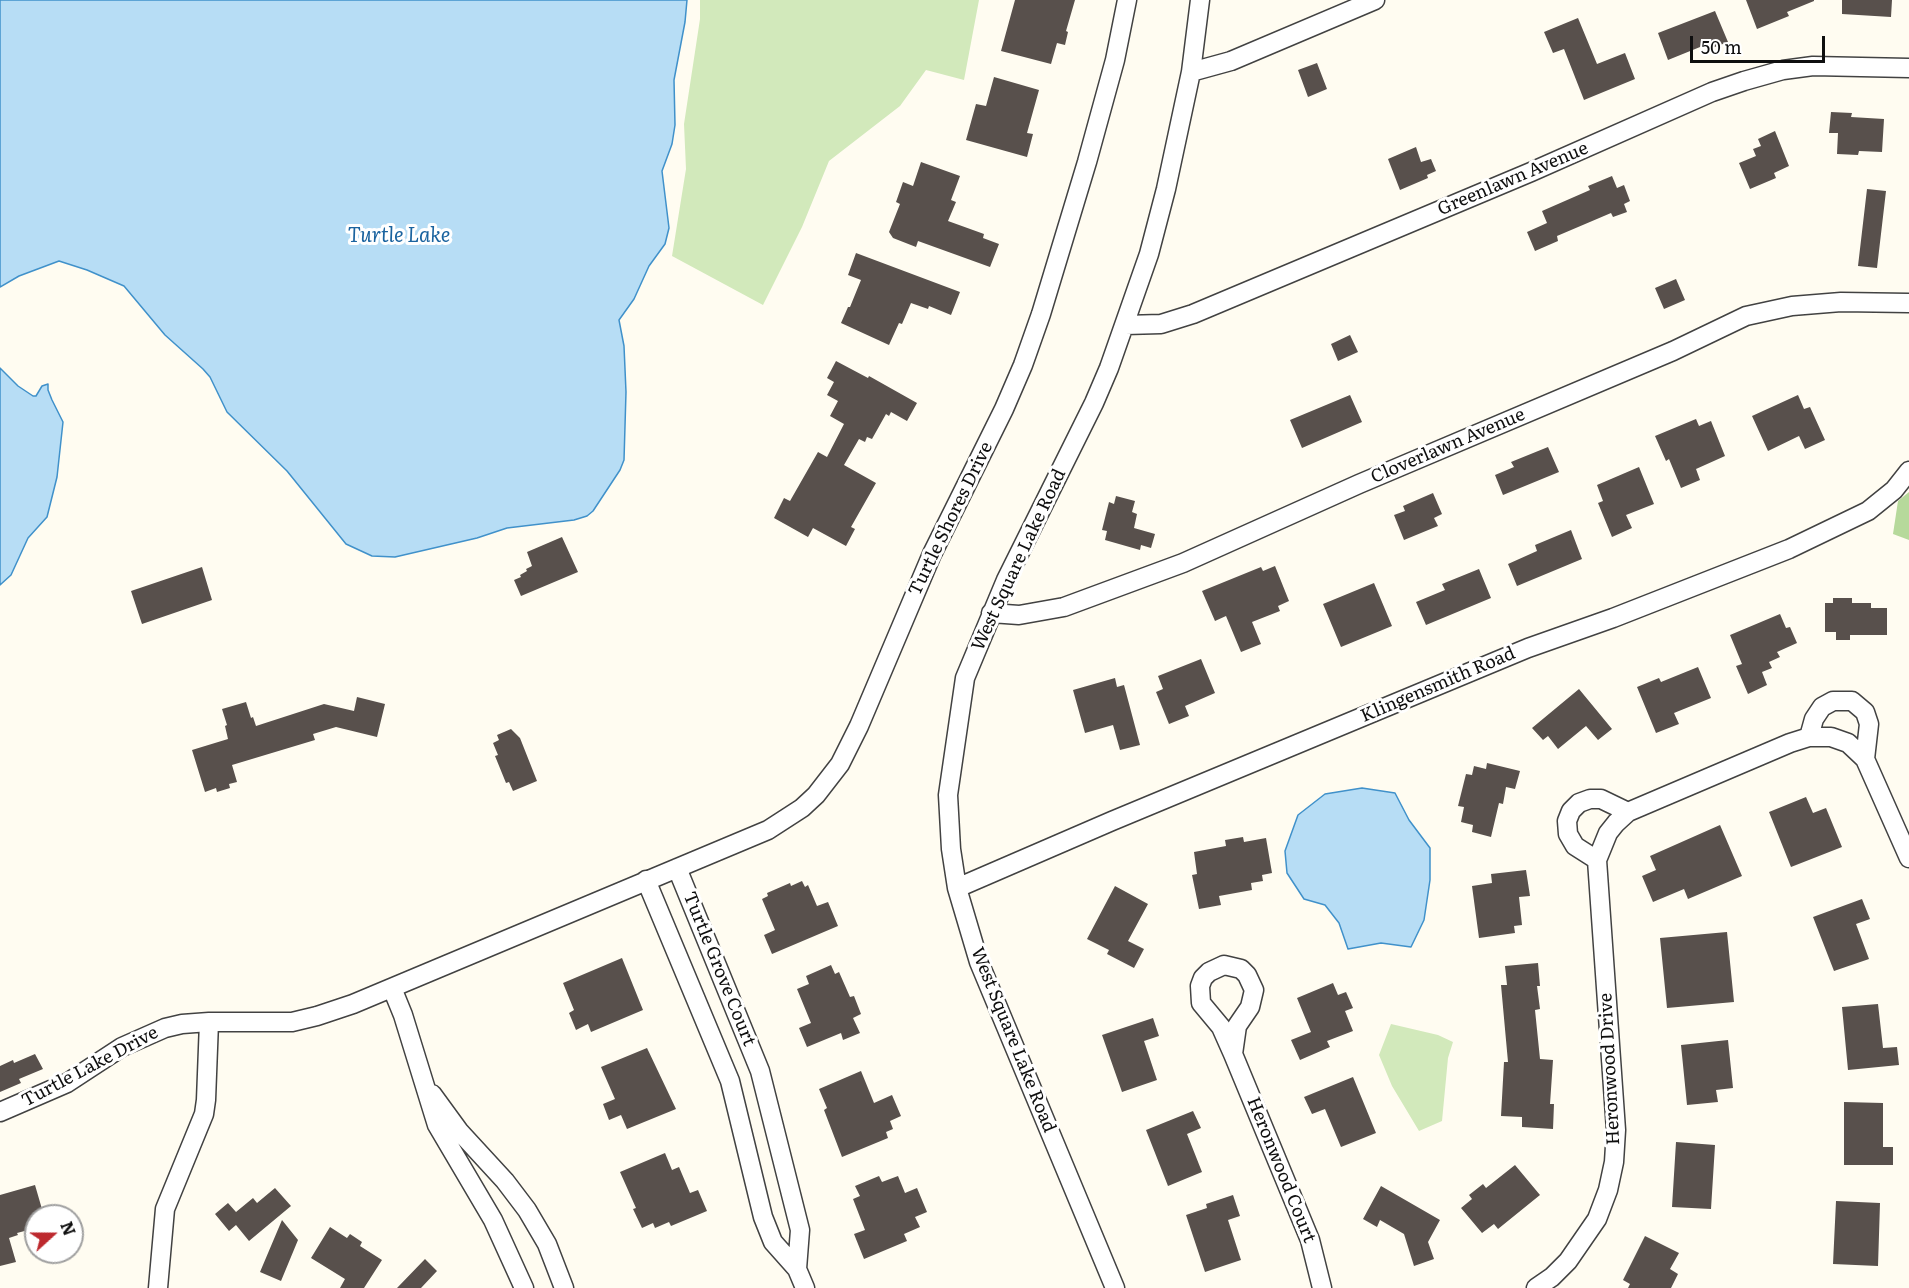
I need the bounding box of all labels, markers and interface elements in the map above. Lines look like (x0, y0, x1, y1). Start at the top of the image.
scale bar (1693, 24, 1828, 62)
text: 50 m (1701, 33, 1742, 60)
street label: Greenlawn Avenue (1434, 138, 1592, 220)
water label: Turtle Lake (348, 224, 450, 248)
street label: Cloverlawn Avenue (1368, 404, 1528, 488)
street label: Turtle Shores Drive (904, 439, 998, 599)
street label: West Square Lake Road (967, 466, 1071, 654)
street label: Klingensmith Road (1358, 643, 1518, 727)
street label: Turtle Grove Court (678, 889, 760, 1049)
street label: West Square Lake Road (966, 944, 1060, 1136)
street label: Heronwood Drive (1595, 992, 1625, 1146)
street label: Turtle Lake Drive (18, 1022, 162, 1112)
street label: Heronwood Court (1242, 1094, 1320, 1246)
north arrow (24, 1204, 84, 1264)
text: N (55, 1218, 83, 1239)

